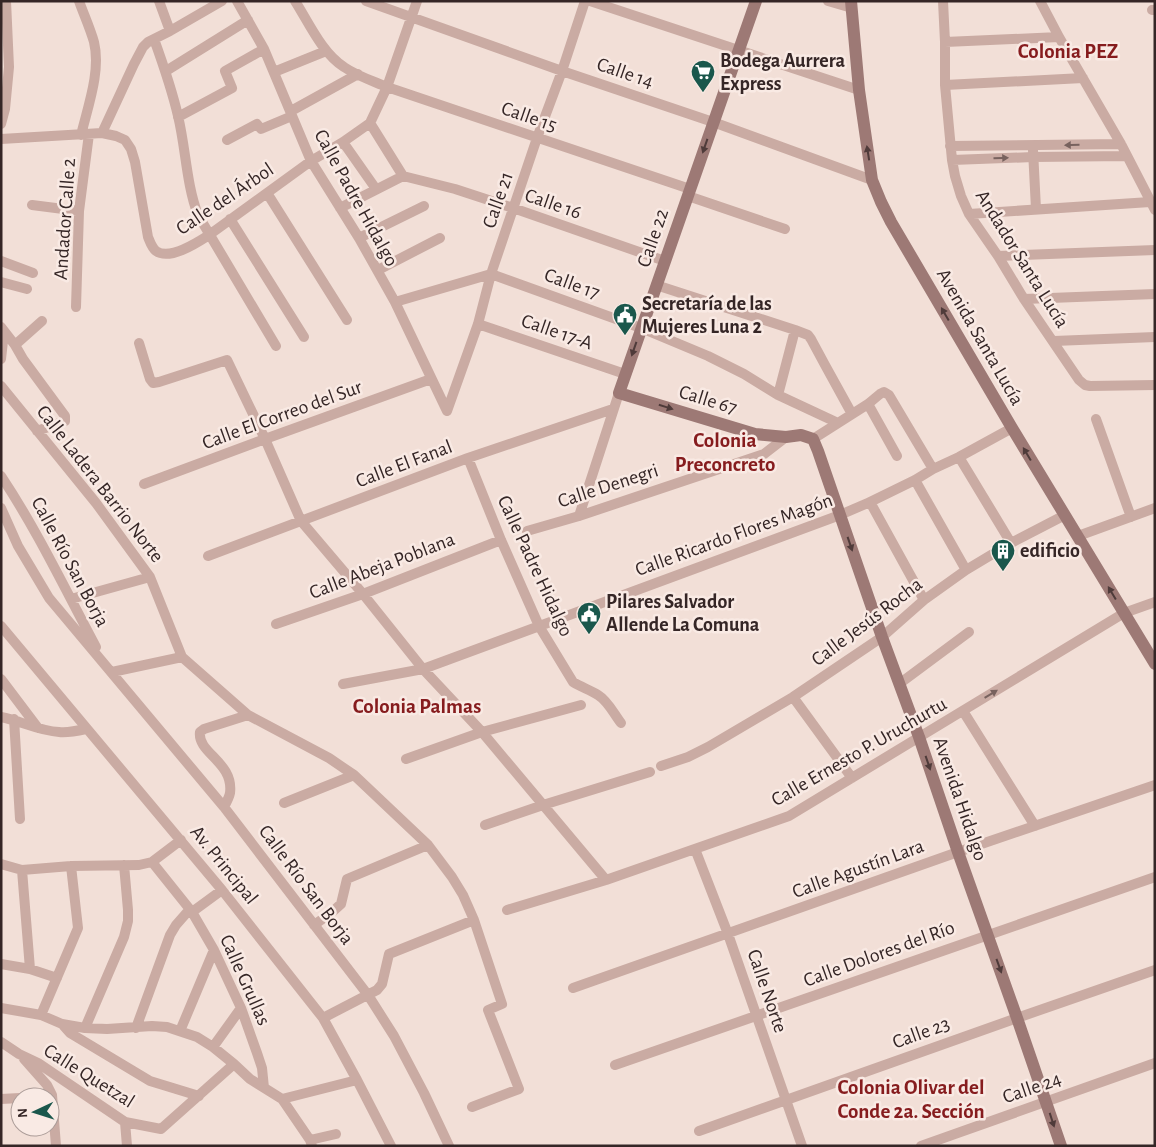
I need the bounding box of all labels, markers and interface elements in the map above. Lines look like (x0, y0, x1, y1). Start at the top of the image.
district label: Colonia PEZ (1018, 41, 1118, 62)
place label: Bodega Aurrera Express (720, 51, 846, 94)
street label: Calle 14 (594, 54, 656, 92)
supermarket icon: Bodega Aurrera Express (690, 59, 716, 93)
street label: Calle 15 (499, 98, 559, 136)
street label: Calle Padre Hidalgo (310, 126, 402, 270)
one-way arrow (701, 139, 709, 154)
one-way arrow (1064, 141, 1080, 149)
one-way arrow (864, 144, 872, 160)
one-way arrow (993, 154, 1009, 162)
street label: Andador Calle 2 (51, 157, 79, 281)
street label: Calle del Árbol (172, 158, 277, 239)
street label: Calle 21 (479, 169, 517, 231)
street label: Calle 16 (522, 185, 584, 223)
street label: Andador Santa Lucía (971, 186, 1073, 332)
street label: Calle 22 (634, 206, 672, 270)
street label: Calle 17 (542, 265, 602, 303)
street label: Avenida Santa Lucía (933, 265, 1027, 409)
place label: Secretaría de las Mujeres Luna 2 (642, 294, 772, 337)
public building icon: Secretaría de las Mujeres Luna 2 (612, 302, 638, 336)
one-way arrow (940, 307, 949, 320)
street label: Calle 17-A (519, 311, 596, 354)
one-way arrow (630, 342, 638, 357)
street label: Calle El Correo del Sur (199, 377, 365, 453)
street label: Calle 67 (676, 382, 740, 418)
street label: Calle Ladera Barrio Norte (33, 402, 167, 566)
one-way arrow (659, 403, 674, 411)
district label: Colonia Preconcreto (675, 430, 775, 475)
street label: Calle El Fanal (353, 436, 455, 492)
one-way arrow (1023, 447, 1032, 460)
street label: Calle Denegri (555, 460, 661, 512)
street label: Calle Ricardo Flores Magón (633, 490, 835, 580)
street label: Calle Padre Hidalgo (494, 492, 576, 640)
street label: Calle Río San Borja (27, 494, 113, 630)
street label: Calle Abeja Poblana (306, 529, 458, 603)
one-way arrow (847, 537, 854, 552)
building icon: edificio (990, 538, 1016, 572)
place label: edificio (1020, 541, 1080, 561)
street label: Calle Jesús Rocha (808, 574, 926, 670)
one-way arrow (1107, 586, 1116, 599)
place label: Pilares Salvador Allende La Comuna (606, 592, 760, 635)
public building icon: Pilares Salvador Allende La Comuna (576, 601, 602, 635)
one-way arrow (984, 690, 997, 699)
street label: Calle Ernesto P. Uruchurtu (768, 694, 950, 810)
district label: Colonia Palmas (353, 696, 481, 717)
street label: Avenida Hidalgo (930, 735, 990, 863)
one-way arrow (924, 756, 932, 771)
street label: Calle Río San Borja (255, 821, 357, 949)
street label: Av. Principal (186, 822, 262, 908)
street label: Calle Agustín Lara (789, 836, 927, 902)
street label: Calle Dolores del Río (801, 917, 957, 991)
street label: Calle Grullas (216, 932, 274, 1028)
street label: Calle Norte (743, 947, 791, 1035)
one-way arrow (996, 959, 1003, 974)
street label: Calle 23 (890, 1013, 952, 1053)
street label: Calle Quetzal (40, 1040, 138, 1112)
street label: Calle 24 (1000, 1069, 1064, 1107)
district label: Colonia Olivar del Conde 2a. Sección (837, 1077, 985, 1122)
north arrow (10, 1087, 60, 1137)
text: N (16, 1107, 30, 1118)
one-way arrow (1048, 1113, 1056, 1128)

